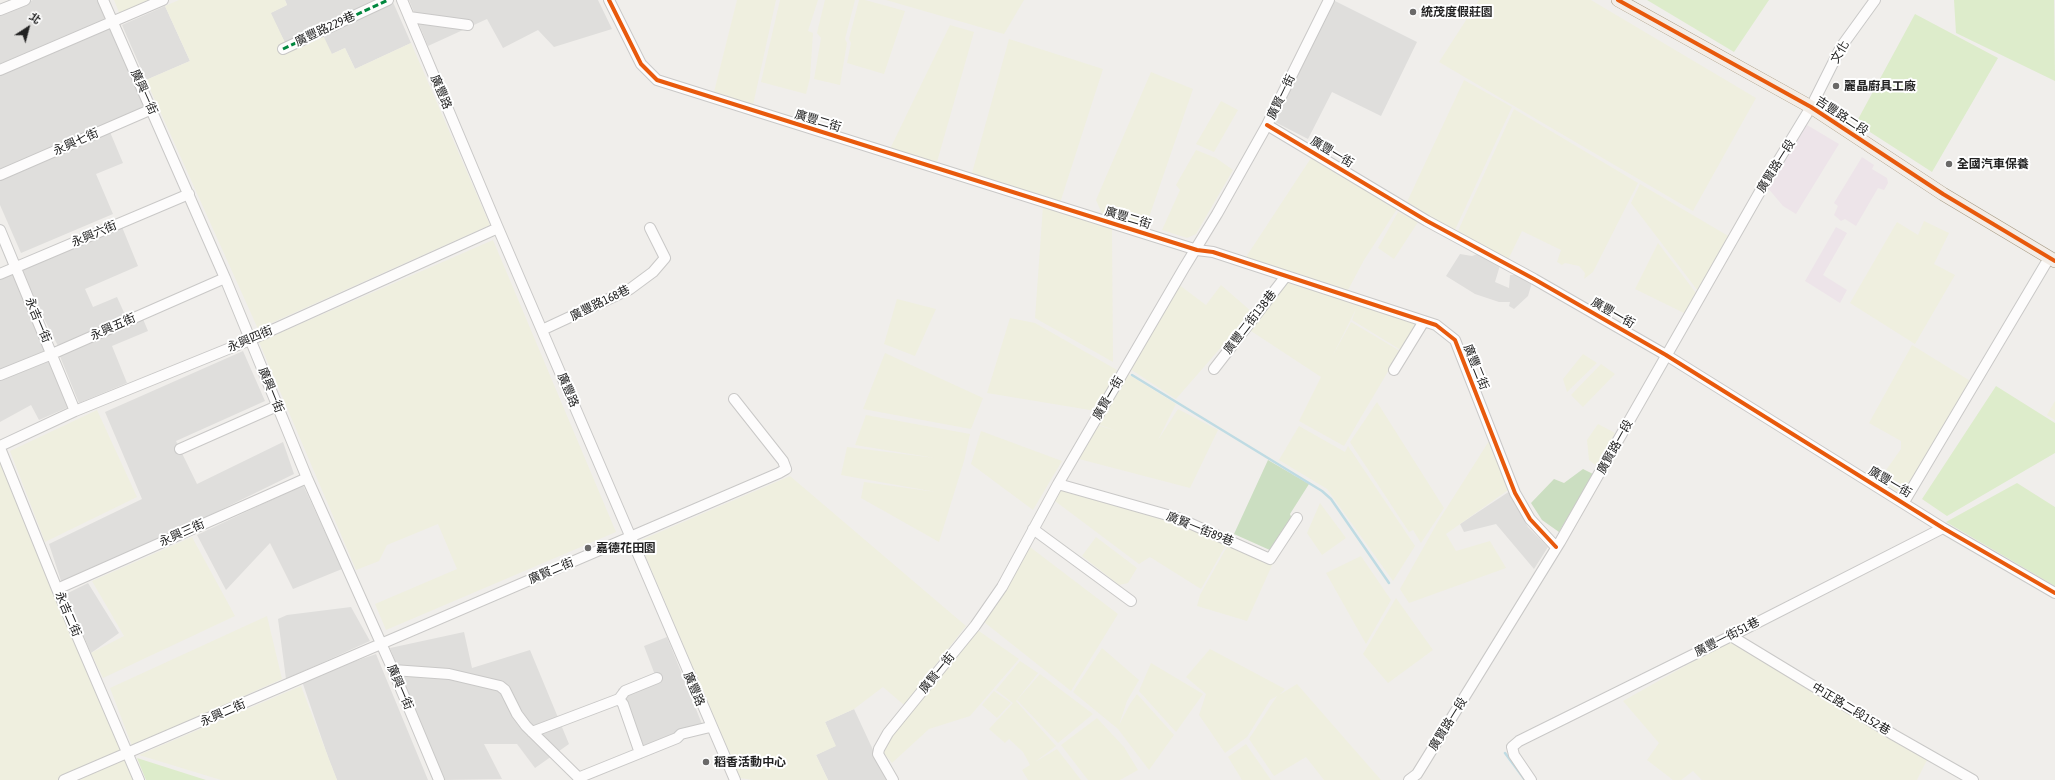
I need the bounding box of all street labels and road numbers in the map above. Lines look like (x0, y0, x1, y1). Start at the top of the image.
street label: 廣豐路229巷 (293, 9, 357, 49)
street label: 文化 (1828, 38, 1852, 66)
street label: 廣興一街 (128, 67, 160, 117)
street label: 廣賢一街 (1264, 72, 1298, 122)
street label: 廣豐路 (427, 73, 455, 111)
street label: 吉豐路二段 (1813, 94, 1871, 138)
street label: 廣豐二街 (793, 107, 843, 135)
street label: 永興七街 (51, 126, 101, 158)
street label: 廣豐一街 (1308, 133, 1356, 171)
street label: 廣賢路一段 (1754, 137, 1798, 195)
street label: 廣豐二街 (1103, 204, 1153, 232)
street label: 永興六街 (69, 218, 119, 250)
street label: 廣豐路168巷 (568, 282, 632, 324)
street label: 廣豐二街138巷 (1221, 287, 1279, 357)
street label: 永吉一街 (22, 295, 54, 345)
street label: 廣豐一街 (1589, 295, 1637, 331)
street label: 永興五街 (88, 311, 138, 343)
street label: 永興四街 (225, 323, 275, 355)
street label: 廣豐二街 (1460, 342, 1492, 392)
street label: 廣興一街 (255, 365, 287, 415)
street label: 廣豐路 (554, 371, 582, 409)
street label: 廣賢一街 (1090, 374, 1126, 422)
street label: 廣賢路一段 (1594, 417, 1636, 477)
street label: 廣豐一街 (1866, 463, 1914, 501)
street label: 廣賢一街89巷 (1164, 509, 1236, 549)
street label: 永興三街 (157, 517, 207, 549)
street label: 廣賢二街 (526, 555, 576, 587)
street label: 永吉二街 (52, 589, 84, 639)
street label: 廣豐一街51巷 (1692, 614, 1762, 660)
street label: 廣賢一街 (916, 650, 958, 696)
street label: 廣興一街 (384, 662, 416, 712)
street label: 廣豐路 (680, 670, 708, 708)
street label: 中正路二段152巷 (1809, 680, 1893, 738)
street label: 廣賢路一段 (1426, 695, 1470, 753)
street label: 永興二街 (198, 697, 248, 729)

